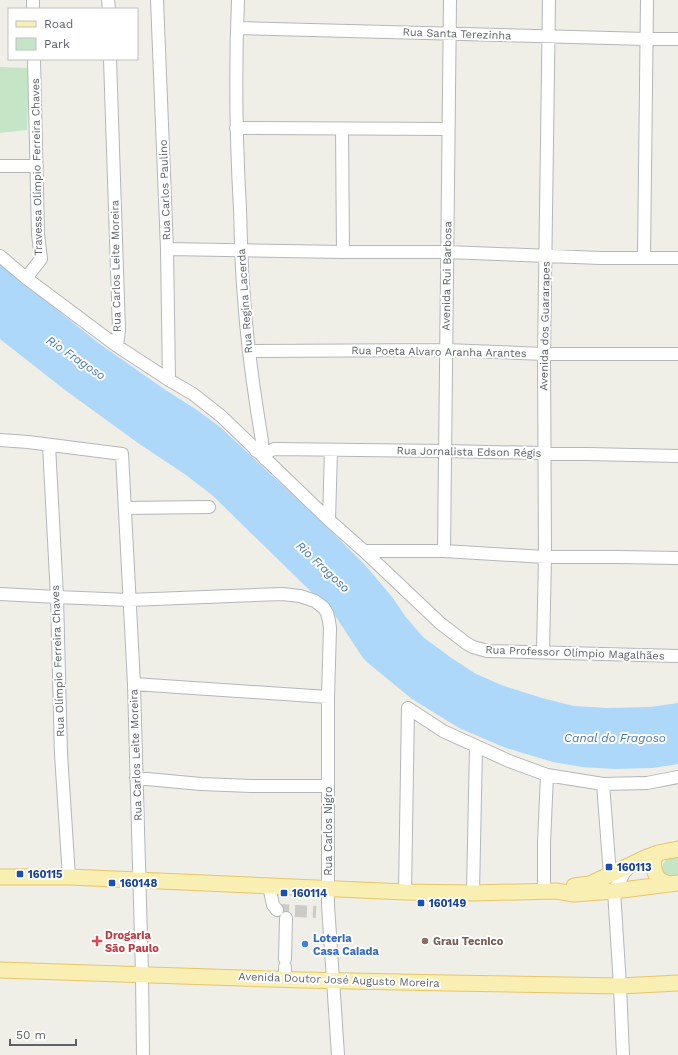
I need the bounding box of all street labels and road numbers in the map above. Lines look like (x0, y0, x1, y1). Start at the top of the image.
street label: Rua Santa Terezinha (402, 26, 512, 42)
street label: Travessa Olímpio Ferreira Chaves (29, 78, 45, 256)
street label: Rua Carlos Paulino (157, 139, 173, 241)
street label: Rua Carlos Leite Moreira (108, 200, 124, 332)
street label: Avenida Rui Barbosa (440, 221, 454, 331)
street label: Rua Regina Lacerda (235, 248, 255, 354)
street label: Avenida dos Guararapes (537, 261, 553, 391)
street label: Rua Poeta Alvaro Aranha Arantes (351, 344, 527, 360)
street label: Rua Jornalista Edson Régis (396, 444, 542, 460)
street label: Rua Olímpio Ferreira Chaves (49, 585, 67, 737)
street label: Rua Professor Olímpio Magalhães (485, 643, 665, 663)
street label: Rua Carlos Leite Moreira (127, 689, 145, 821)
street label: Rua Carlos Nigro (322, 786, 335, 876)
street label: Avenida Doutor José Augusto Moreira (238, 970, 440, 990)

